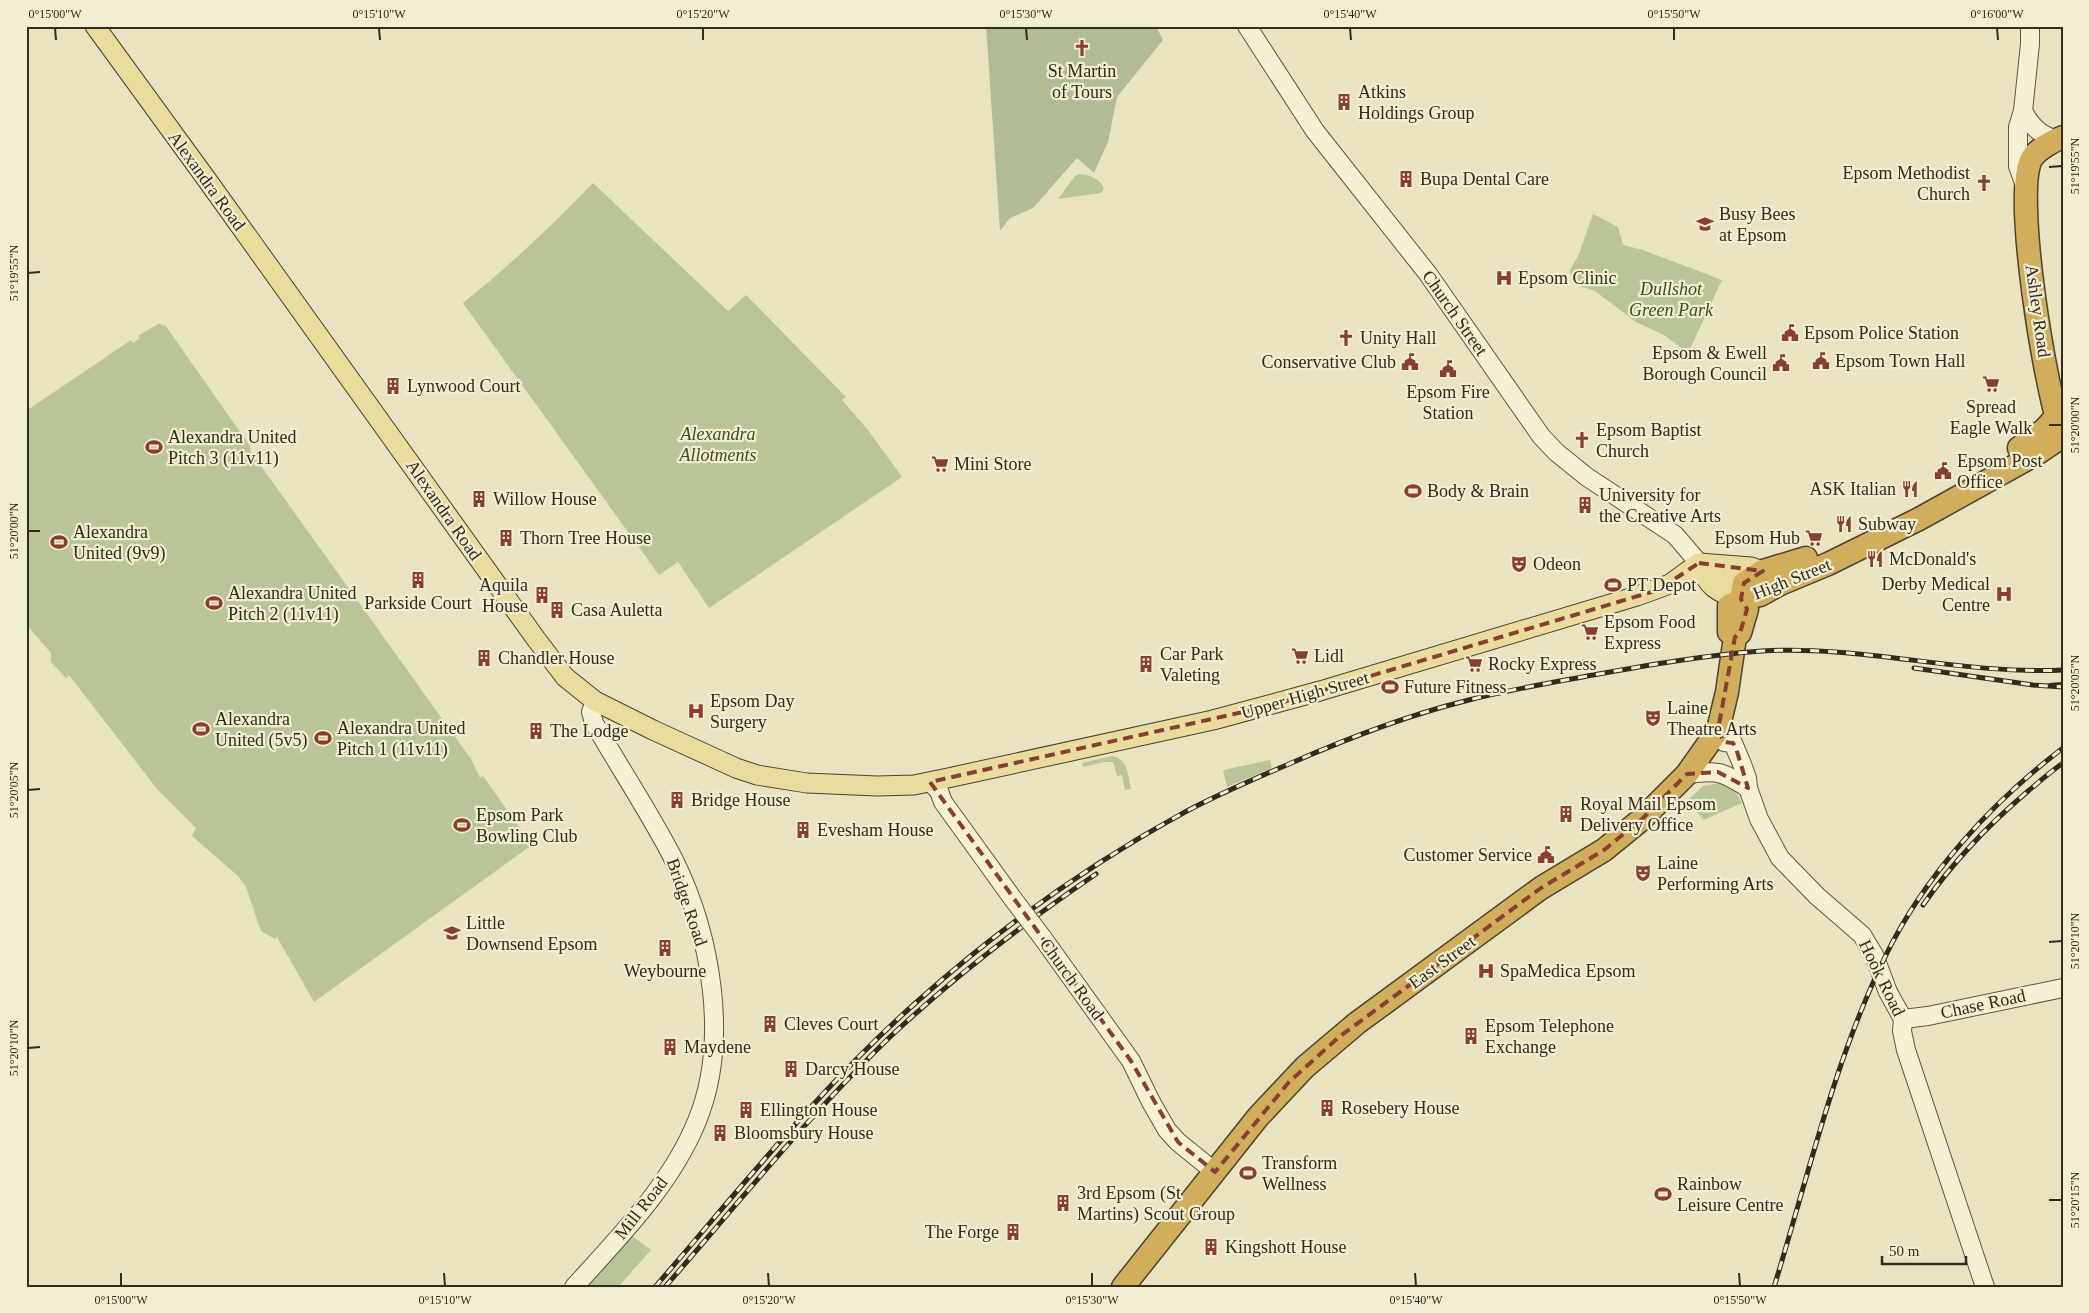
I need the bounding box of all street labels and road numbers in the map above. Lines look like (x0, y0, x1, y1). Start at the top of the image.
street label: Alexandra Road (164, 128, 250, 234)
street label: Ashley Road (2022, 263, 2054, 359)
street label: Church Street (1418, 267, 1492, 359)
street label: Alexandra Road (402, 456, 486, 564)
street label: High Street (1750, 554, 1834, 604)
street label: Upper High Street (1239, 667, 1371, 723)
street label: Bridge Road (663, 855, 711, 949)
street label: East Street (1405, 931, 1479, 993)
street label: Church Road (1036, 934, 1108, 1024)
street label: Hook Road (1855, 937, 1909, 1019)
street label: Chase Road (1939, 985, 2027, 1023)
street label: Mill Road (610, 1173, 672, 1243)

